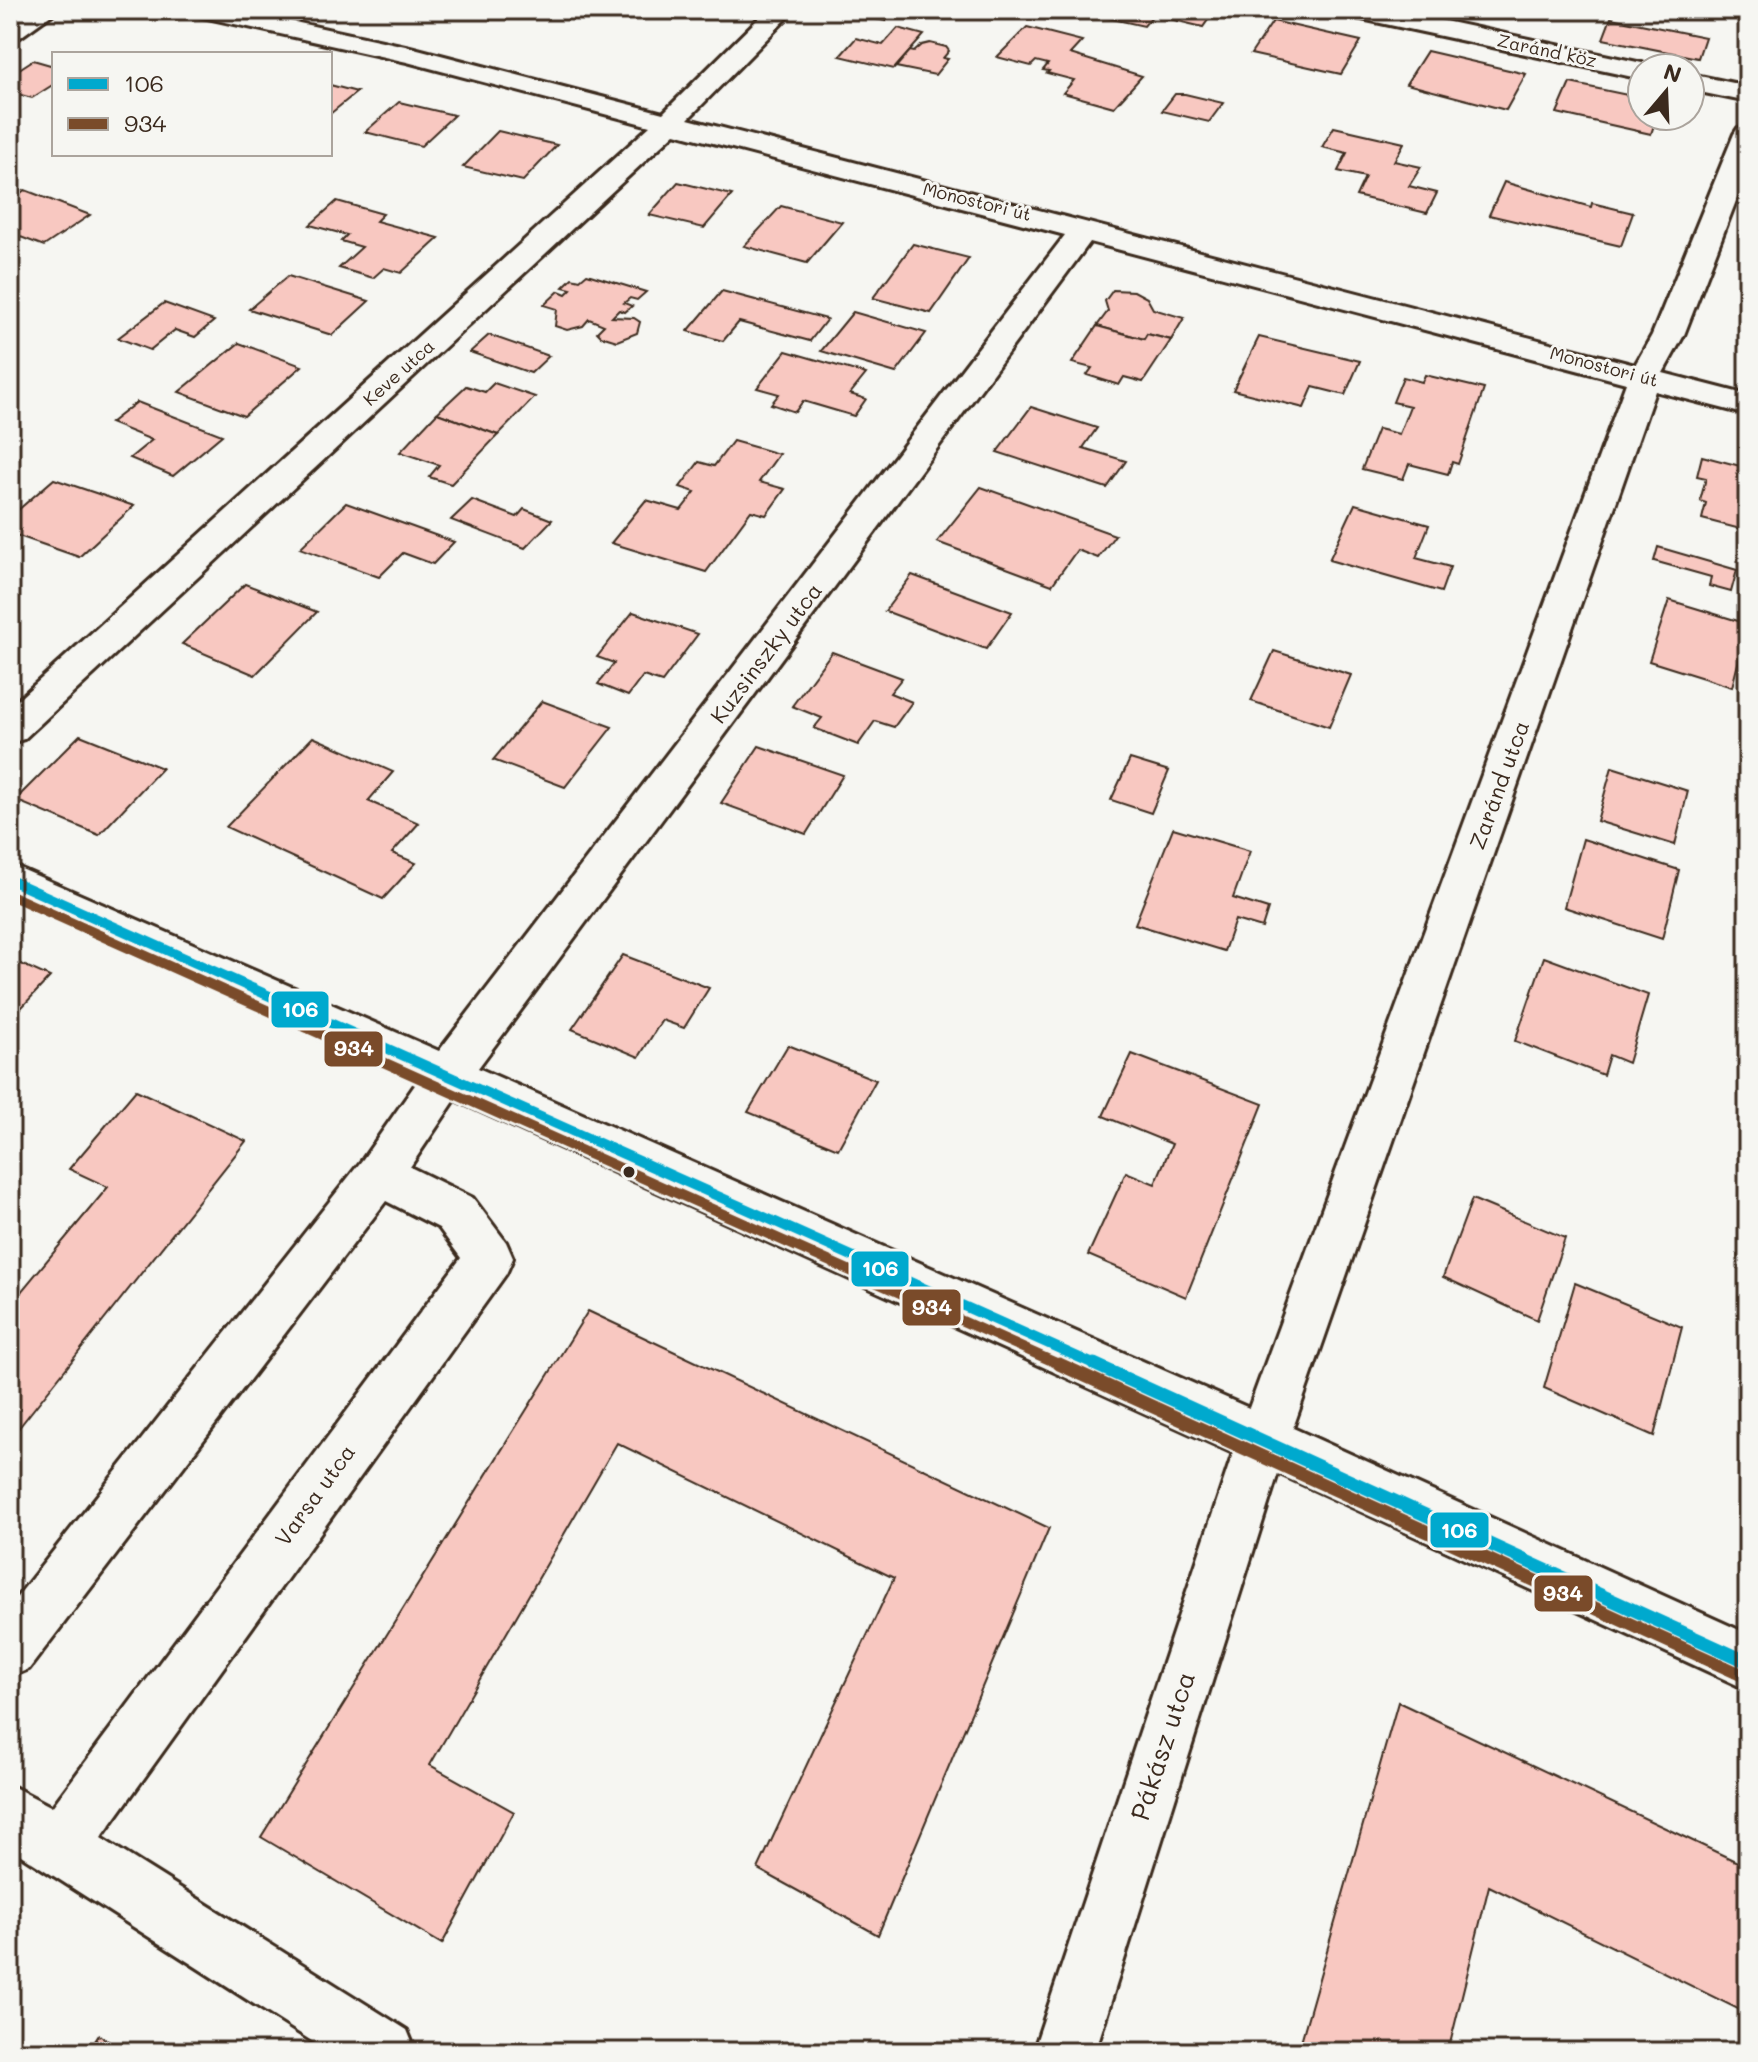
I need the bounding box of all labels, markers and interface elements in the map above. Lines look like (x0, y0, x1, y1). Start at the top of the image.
street label: Zaránd köz (1495, 28, 1599, 72)
legend (52, 52, 332, 156)
north arrow (1626, 52, 1706, 132)
text: N (1660, 56, 1685, 89)
text: 106 (124, 67, 164, 98)
text: 934 (124, 107, 166, 138)
street label: Monostori út (920, 176, 1034, 226)
street label: Keve utca (358, 334, 439, 411)
street label: Monostori út (1548, 340, 1661, 392)
street label: Kuzsinszky utca (703, 577, 828, 729)
street label: Zaránd utca (1462, 717, 1535, 853)
line badge: 106 (270, 990, 330, 1029)
text: 106 (281, 994, 319, 1023)
line badge: 934 (323, 1030, 384, 1068)
text: 934 (334, 1033, 374, 1062)
unlabelled marker (621, 1164, 637, 1180)
line badge: 106 (850, 1250, 910, 1288)
text: 106 (861, 1253, 899, 1282)
line badge: 934 (901, 1288, 962, 1327)
text: 934 (912, 1292, 952, 1321)
street label: Varsa utca (268, 1438, 361, 1551)
line badge: 106 (1429, 1511, 1490, 1549)
text: 106 (1440, 1515, 1478, 1544)
line badge: 934 (1533, 1574, 1594, 1613)
text: 934 (1543, 1578, 1583, 1607)
street label: Pákász utca (1122, 1667, 1202, 1824)

